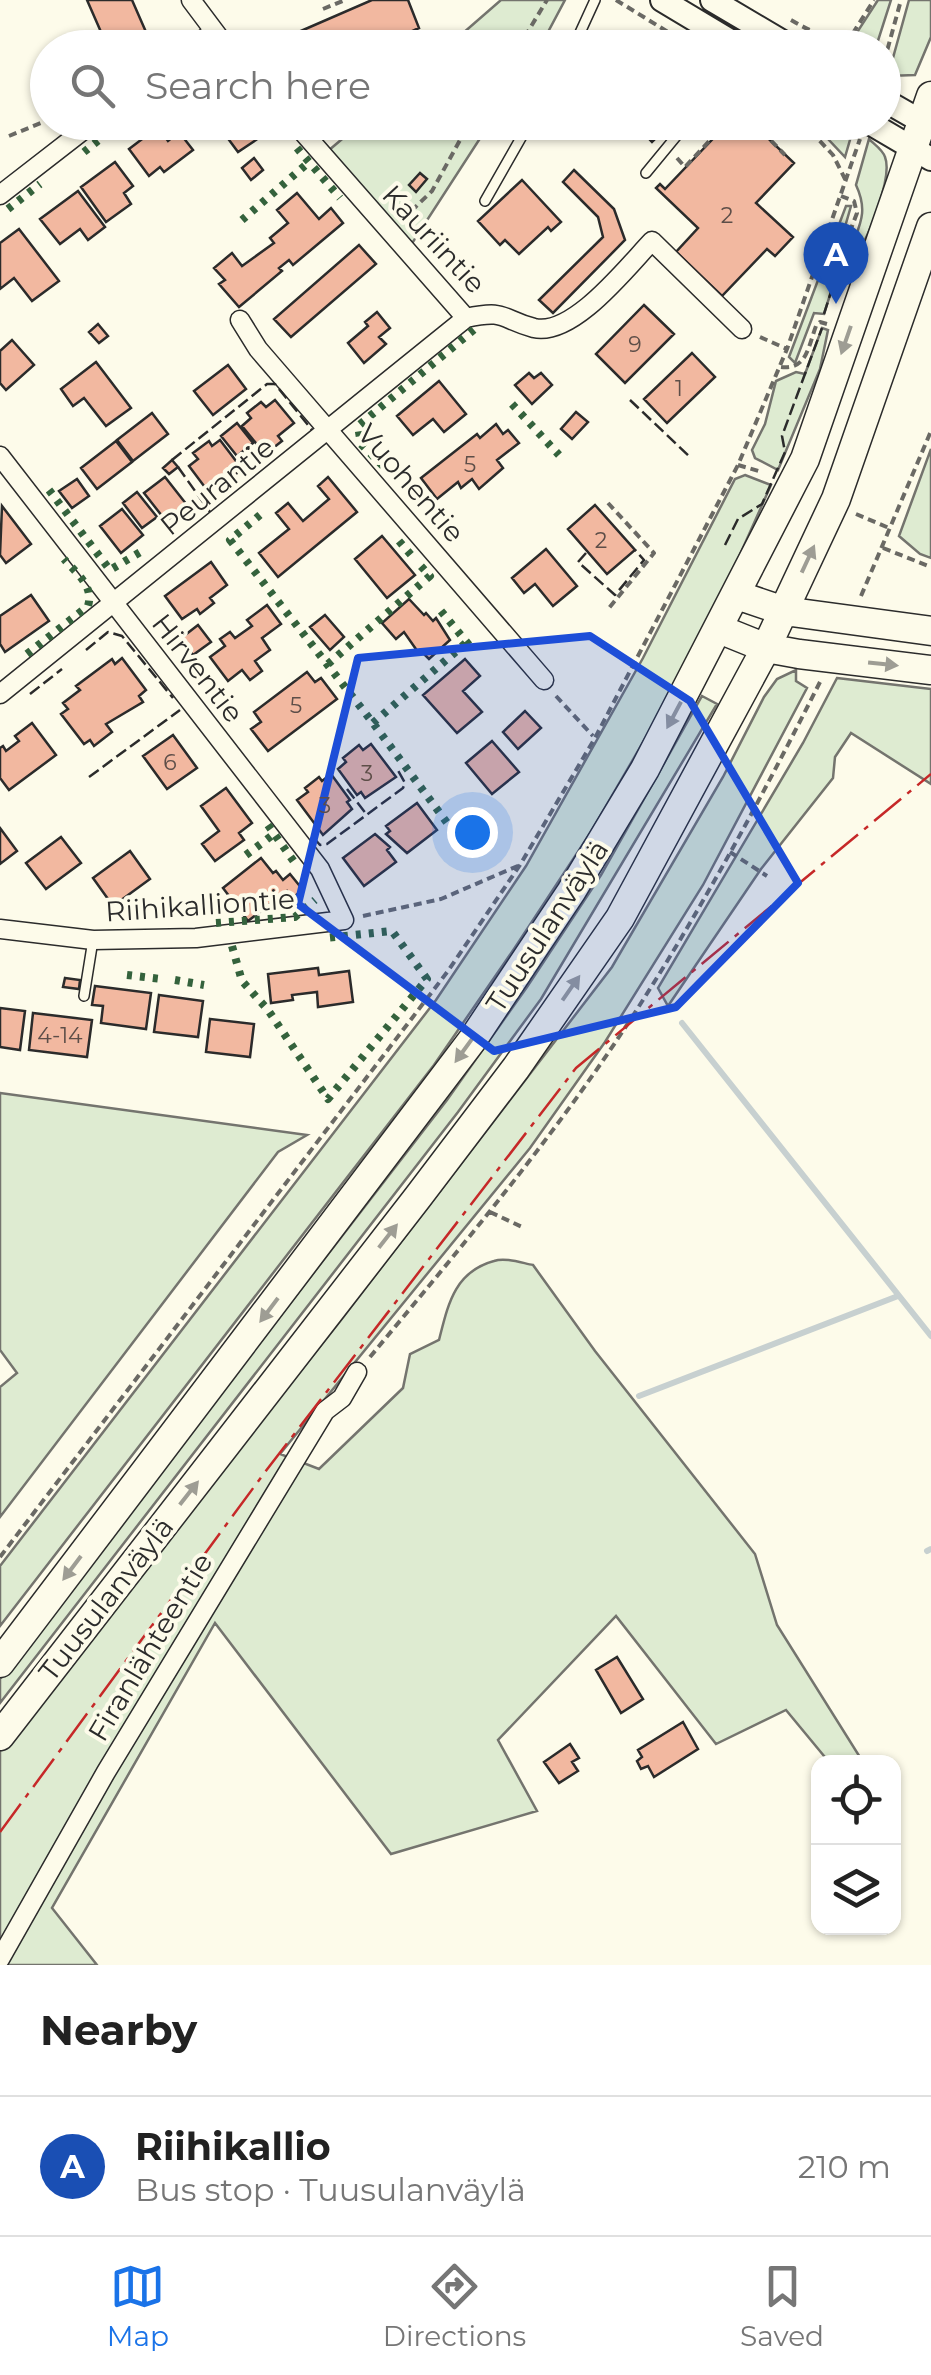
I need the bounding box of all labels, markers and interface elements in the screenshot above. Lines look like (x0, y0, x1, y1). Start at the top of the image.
search box (30, 30, 901, 140)
icon: search (65, 58, 120, 113)
text: Search here (145, 62, 371, 109)
street label: Kauriintie (375, 178, 493, 300)
house number: 2 (721, 202, 733, 229)
pin: A (804, 222, 868, 304)
one-way arrow (838, 325, 853, 355)
house number: 9 (628, 331, 642, 358)
house number: 1 (675, 375, 683, 402)
street label: Vuohentie (350, 417, 472, 549)
street label: Peurantie (153, 430, 281, 542)
house number: 5 (464, 451, 476, 478)
house number: 2 (595, 527, 607, 554)
one-way arrow (799, 544, 816, 573)
street label: Hirventie (145, 607, 251, 729)
one-way arrow (868, 656, 900, 672)
house number: 5 (290, 692, 302, 719)
one-way arrow (665, 701, 682, 730)
house number: 6 (163, 749, 177, 776)
house number: 3 (361, 760, 373, 787)
house number: 3 (319, 792, 331, 819)
your location (447, 807, 498, 858)
street label: Tuusulanväylä (479, 834, 615, 1018)
street label: Riihikalliontie (104, 881, 296, 929)
one-way arrow (562, 974, 580, 1001)
house number: 4-14 (37, 1022, 83, 1049)
one-way arrow (455, 1037, 475, 1063)
one-way arrow (377, 1223, 398, 1249)
one-way arrow (260, 1297, 280, 1323)
one-way arrow (178, 1480, 198, 1506)
street label: Tuusulanväylä (32, 1510, 180, 1688)
street label: Firanlähteentie (81, 1547, 219, 1747)
one-way arrow (63, 1555, 83, 1581)
map controls (811, 1755, 901, 1935)
button: locate (811, 1755, 901, 1845)
button: layers (811, 1845, 901, 1935)
text: Nearby (40, 2004, 197, 2056)
text: Riihikallio (135, 2123, 331, 2170)
text: A (60, 2147, 85, 2186)
text: 210 m (798, 2147, 891, 2186)
text: Bus stop · Tuusulanväylä (135, 2170, 526, 2209)
tab: Map (107, 2259, 169, 2353)
tab: Directions (383, 2259, 526, 2353)
tab: Saved (740, 2259, 824, 2353)

